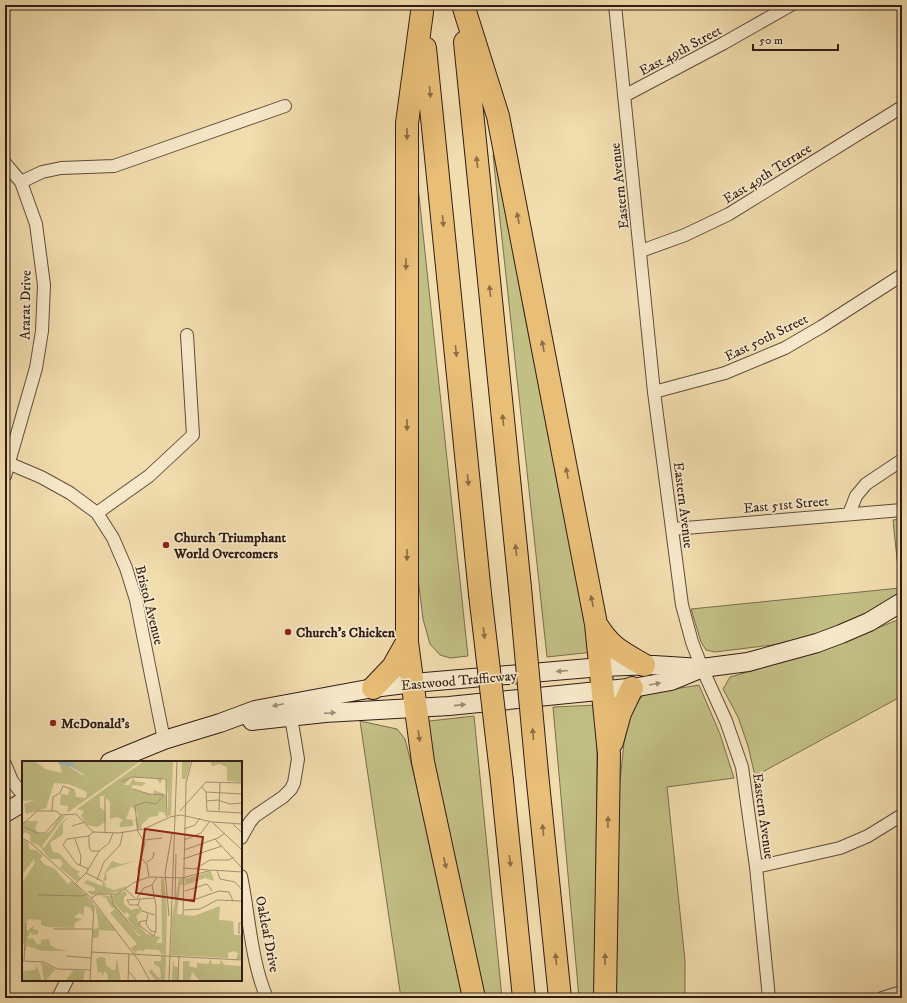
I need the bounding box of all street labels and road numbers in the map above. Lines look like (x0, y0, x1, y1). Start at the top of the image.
street label: East 49th Street (636, 21, 725, 80)
street label: East 49th Terrace (720, 139, 815, 208)
street label: Eastern Avenue (606, 142, 633, 230)
street label: Ararat Drive (16, 270, 36, 340)
street label: East 50th Street (722, 310, 811, 366)
street label: Eastern Avenue (669, 461, 697, 549)
street label: East 51st Street (743, 492, 830, 518)
street label: Bristol Avenue (130, 564, 168, 647)
street label: Eastwood Trafficway (400, 667, 518, 695)
street label: Eastern Avenue (748, 772, 778, 861)
street label: Oakleaf Drive (251, 895, 283, 974)

